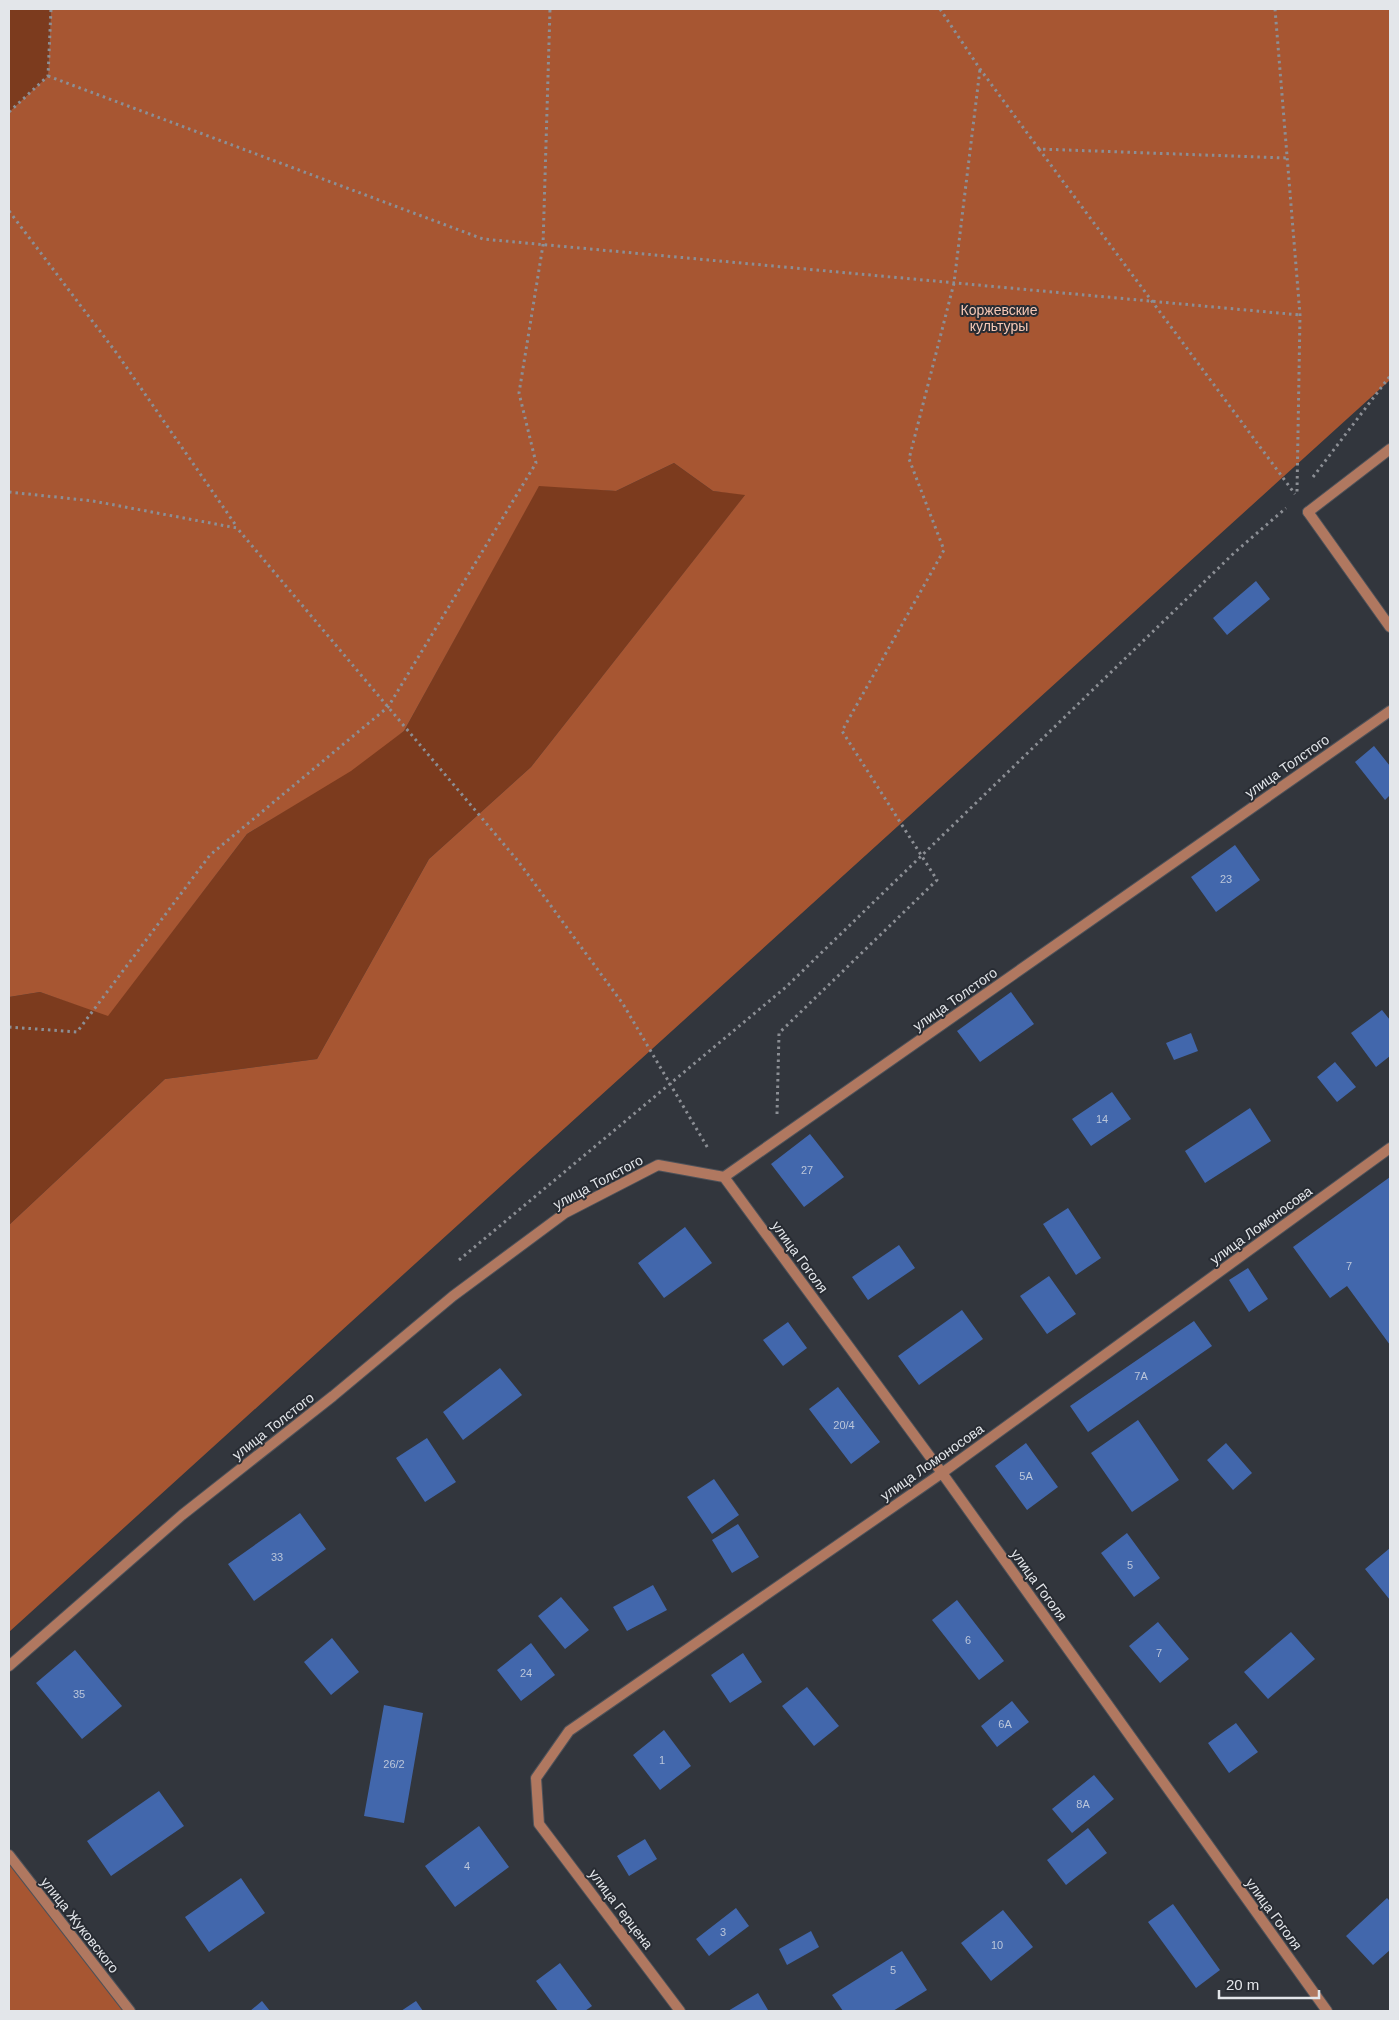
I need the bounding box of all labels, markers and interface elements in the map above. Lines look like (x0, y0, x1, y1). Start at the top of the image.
park label: Коржевские культуры (961, 302, 1038, 334)
street label: улица Толстого (1242, 731, 1332, 801)
house number: 23 (1220, 873, 1232, 885)
street label: улица Толстого (910, 964, 1000, 1034)
house number: 14 (1096, 1113, 1108, 1125)
street label: улица Толстого (550, 1152, 646, 1212)
house number: 27 (801, 1164, 813, 1176)
street label: улица Ломоносова (1207, 1182, 1315, 1267)
street label: улица Гоголя (769, 1218, 831, 1296)
house number: 7 (1346, 1260, 1352, 1272)
house number: 7А (1134, 1370, 1148, 1382)
street label: улица Толстого (229, 1389, 317, 1463)
house number: 20/4 (833, 1419, 855, 1431)
street label: улица Ломоносова (877, 1420, 987, 1504)
house number: 5А (1019, 1470, 1033, 1482)
street label: улица Гоголя (1008, 1546, 1070, 1624)
house number: 33 (271, 1551, 283, 1563)
house number: 5 (1127, 1559, 1133, 1571)
house number: 6 (965, 1634, 971, 1646)
house number: 7 (1156, 1647, 1162, 1659)
house number: 24 (520, 1667, 532, 1679)
house number: 35 (73, 1688, 85, 1700)
house number: 6А (998, 1718, 1012, 1730)
house number: 1 (659, 1754, 665, 1766)
house number: 26/2 (383, 1758, 405, 1770)
house number: 8А (1076, 1798, 1090, 1810)
house number: 4 (464, 1860, 470, 1872)
street label: улица Герцена (586, 1866, 656, 1952)
street label: улица Жуковского (38, 1874, 122, 1976)
street label: улица Гоголя (1243, 1875, 1305, 1953)
house number: 3 (720, 1926, 726, 1938)
house number: 10 (991, 1939, 1003, 1951)
house number: 5 (890, 1964, 896, 1976)
scale bar (1219, 1968, 1319, 2000)
text: 20 m (1226, 1976, 1259, 1993)

